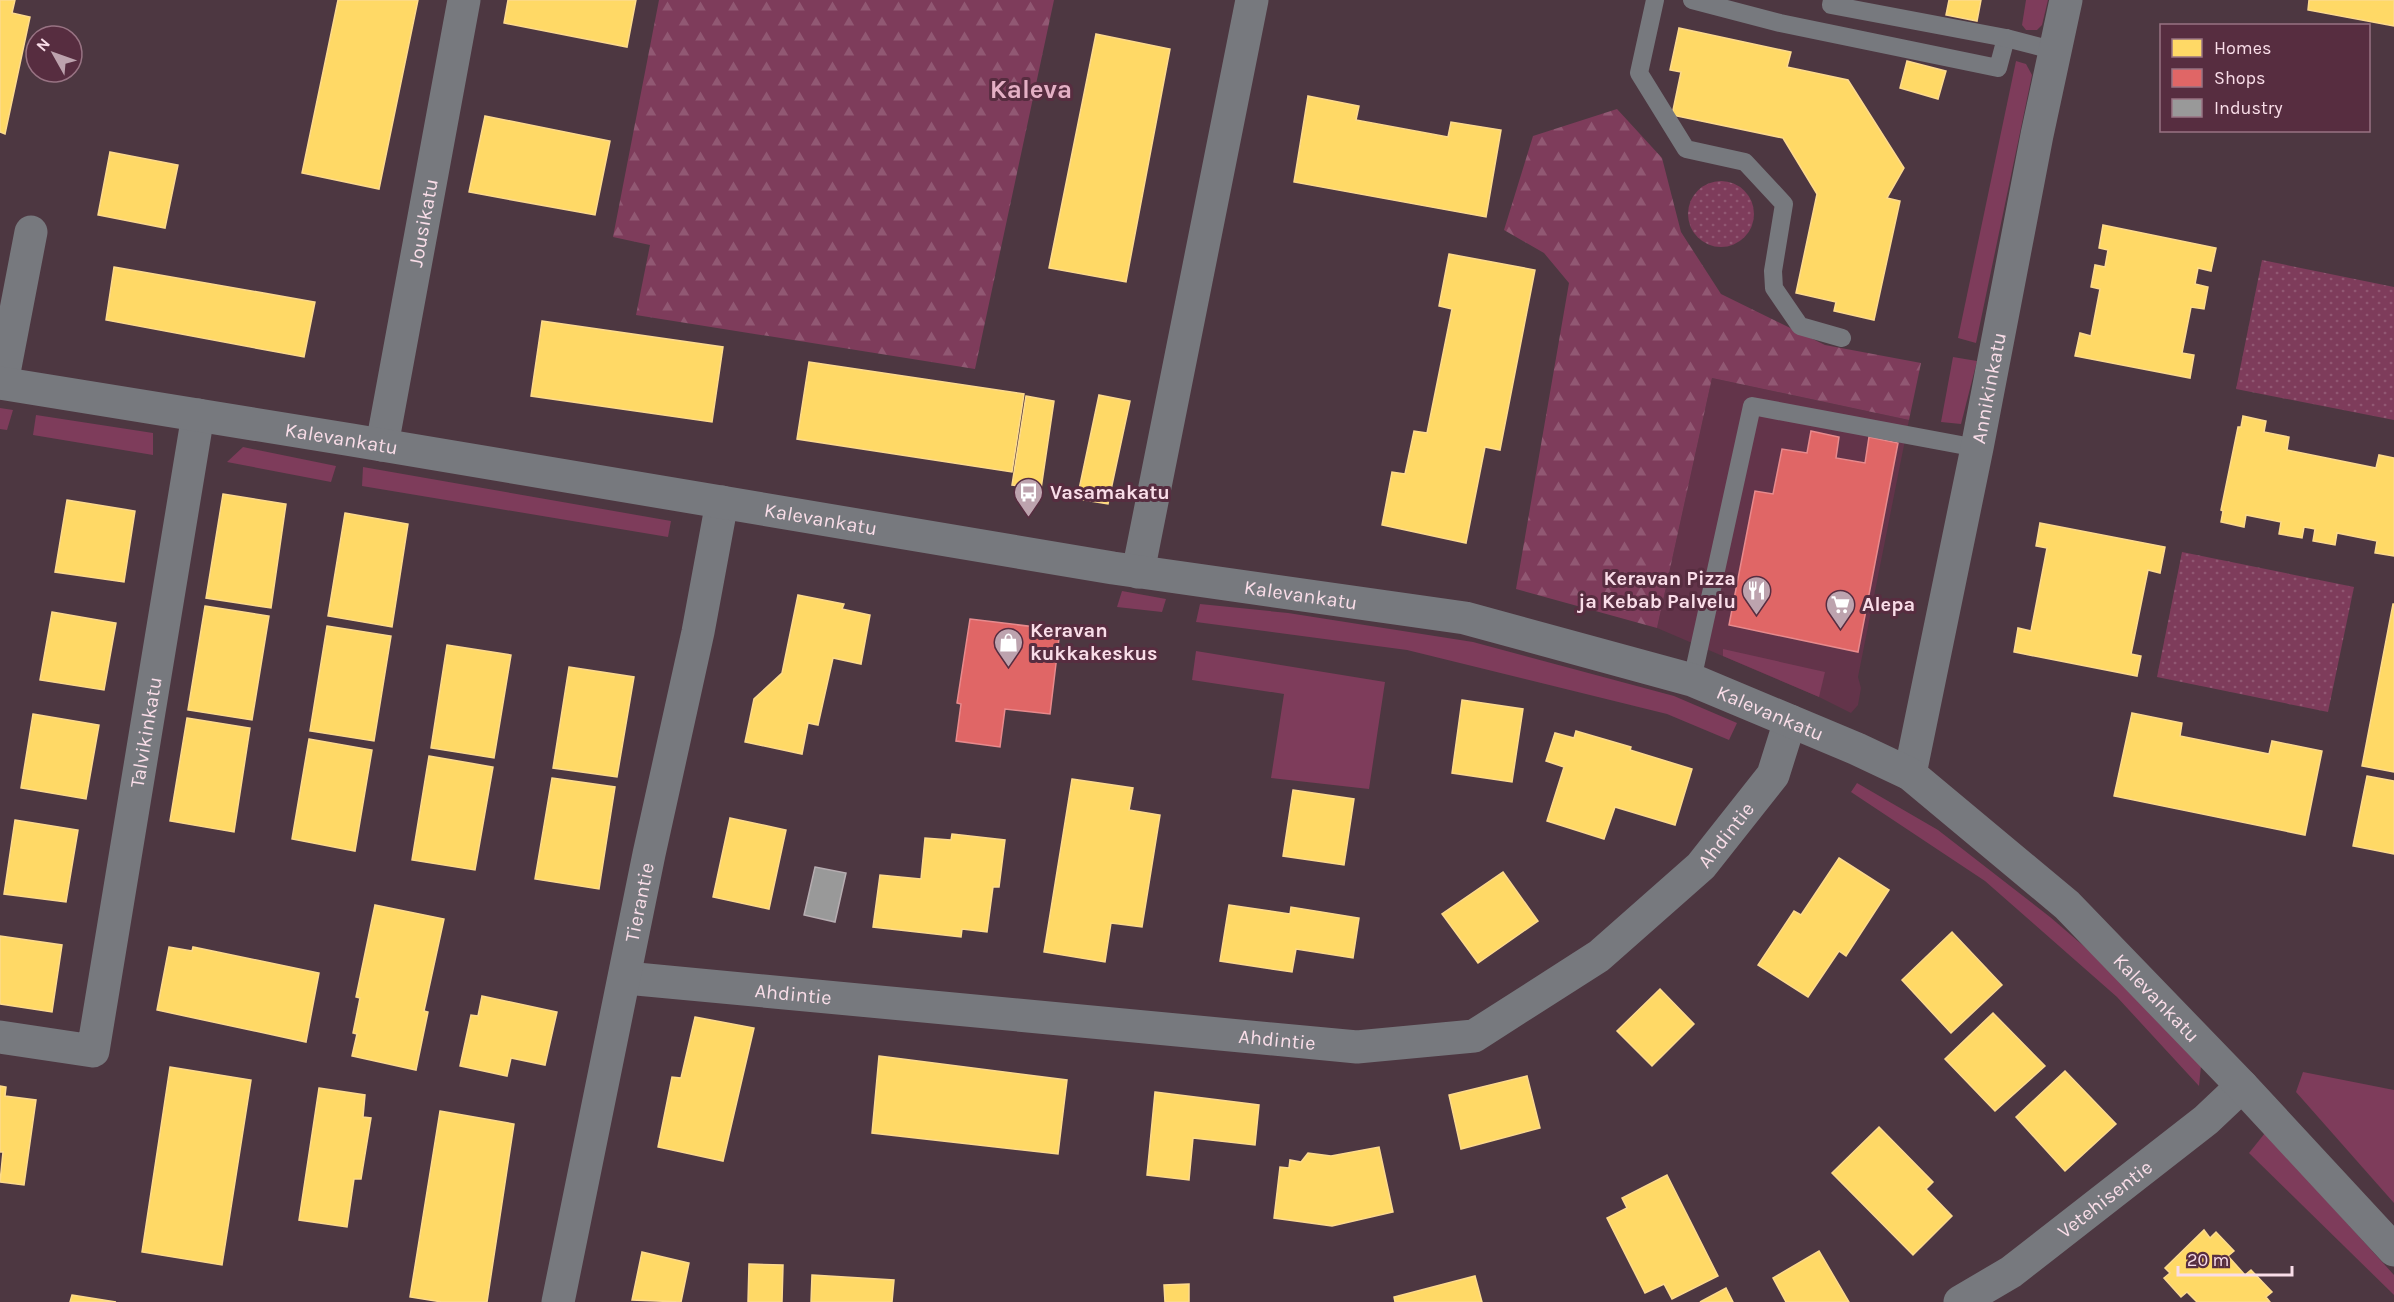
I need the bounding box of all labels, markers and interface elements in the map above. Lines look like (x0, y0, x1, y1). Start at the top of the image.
north arrow (24, 24, 84, 84)
legend (2160, 24, 2370, 132)
text: N (32, 34, 54, 55)
text: Homes (2214, 37, 2271, 59)
text: Shops (2214, 67, 2266, 89)
district label: Kaleva (990, 74, 1072, 105)
text: Industry (2214, 97, 2283, 119)
street label: Jousikatu (404, 177, 443, 269)
street label: Annikinkatu (1967, 330, 2011, 446)
street label: Kalevankatu (283, 418, 400, 460)
bus stop icon: Vasamakatu (1013, 476, 1045, 518)
place label: Vasamakatu (1050, 481, 1170, 504)
street label: Kalevankatu (763, 499, 879, 540)
place label: Keravan Pizza ja Kebab Palvelu (1577, 567, 1736, 613)
restaurant icon: Keravan Pizza ja Kebab Palvelu (1741, 574, 1773, 616)
street label: Kalevankatu (1243, 576, 1359, 615)
supermarket icon: Alepa (1825, 588, 1857, 630)
place label: Alepa (1862, 593, 1915, 616)
place label: Keravan kukkakeskus (1030, 619, 1158, 665)
shop icon: Keravan kukkakeskus (993, 626, 1025, 668)
street label: Talvikinkatu (126, 675, 167, 790)
street label: Kalevankatu (1713, 681, 1827, 746)
street label: Ahdintie (1693, 798, 1759, 873)
street label: Tierantie (620, 861, 659, 944)
street label: Kalevankatu (2108, 949, 2204, 1047)
street label: Ahdintie (754, 979, 833, 1009)
street label: Ahdintie (1238, 1025, 1317, 1055)
street label: Vetehisentie (2053, 1155, 2157, 1243)
scale bar (2178, 1239, 2292, 1277)
text: 20 m (2187, 1249, 2229, 1271)

